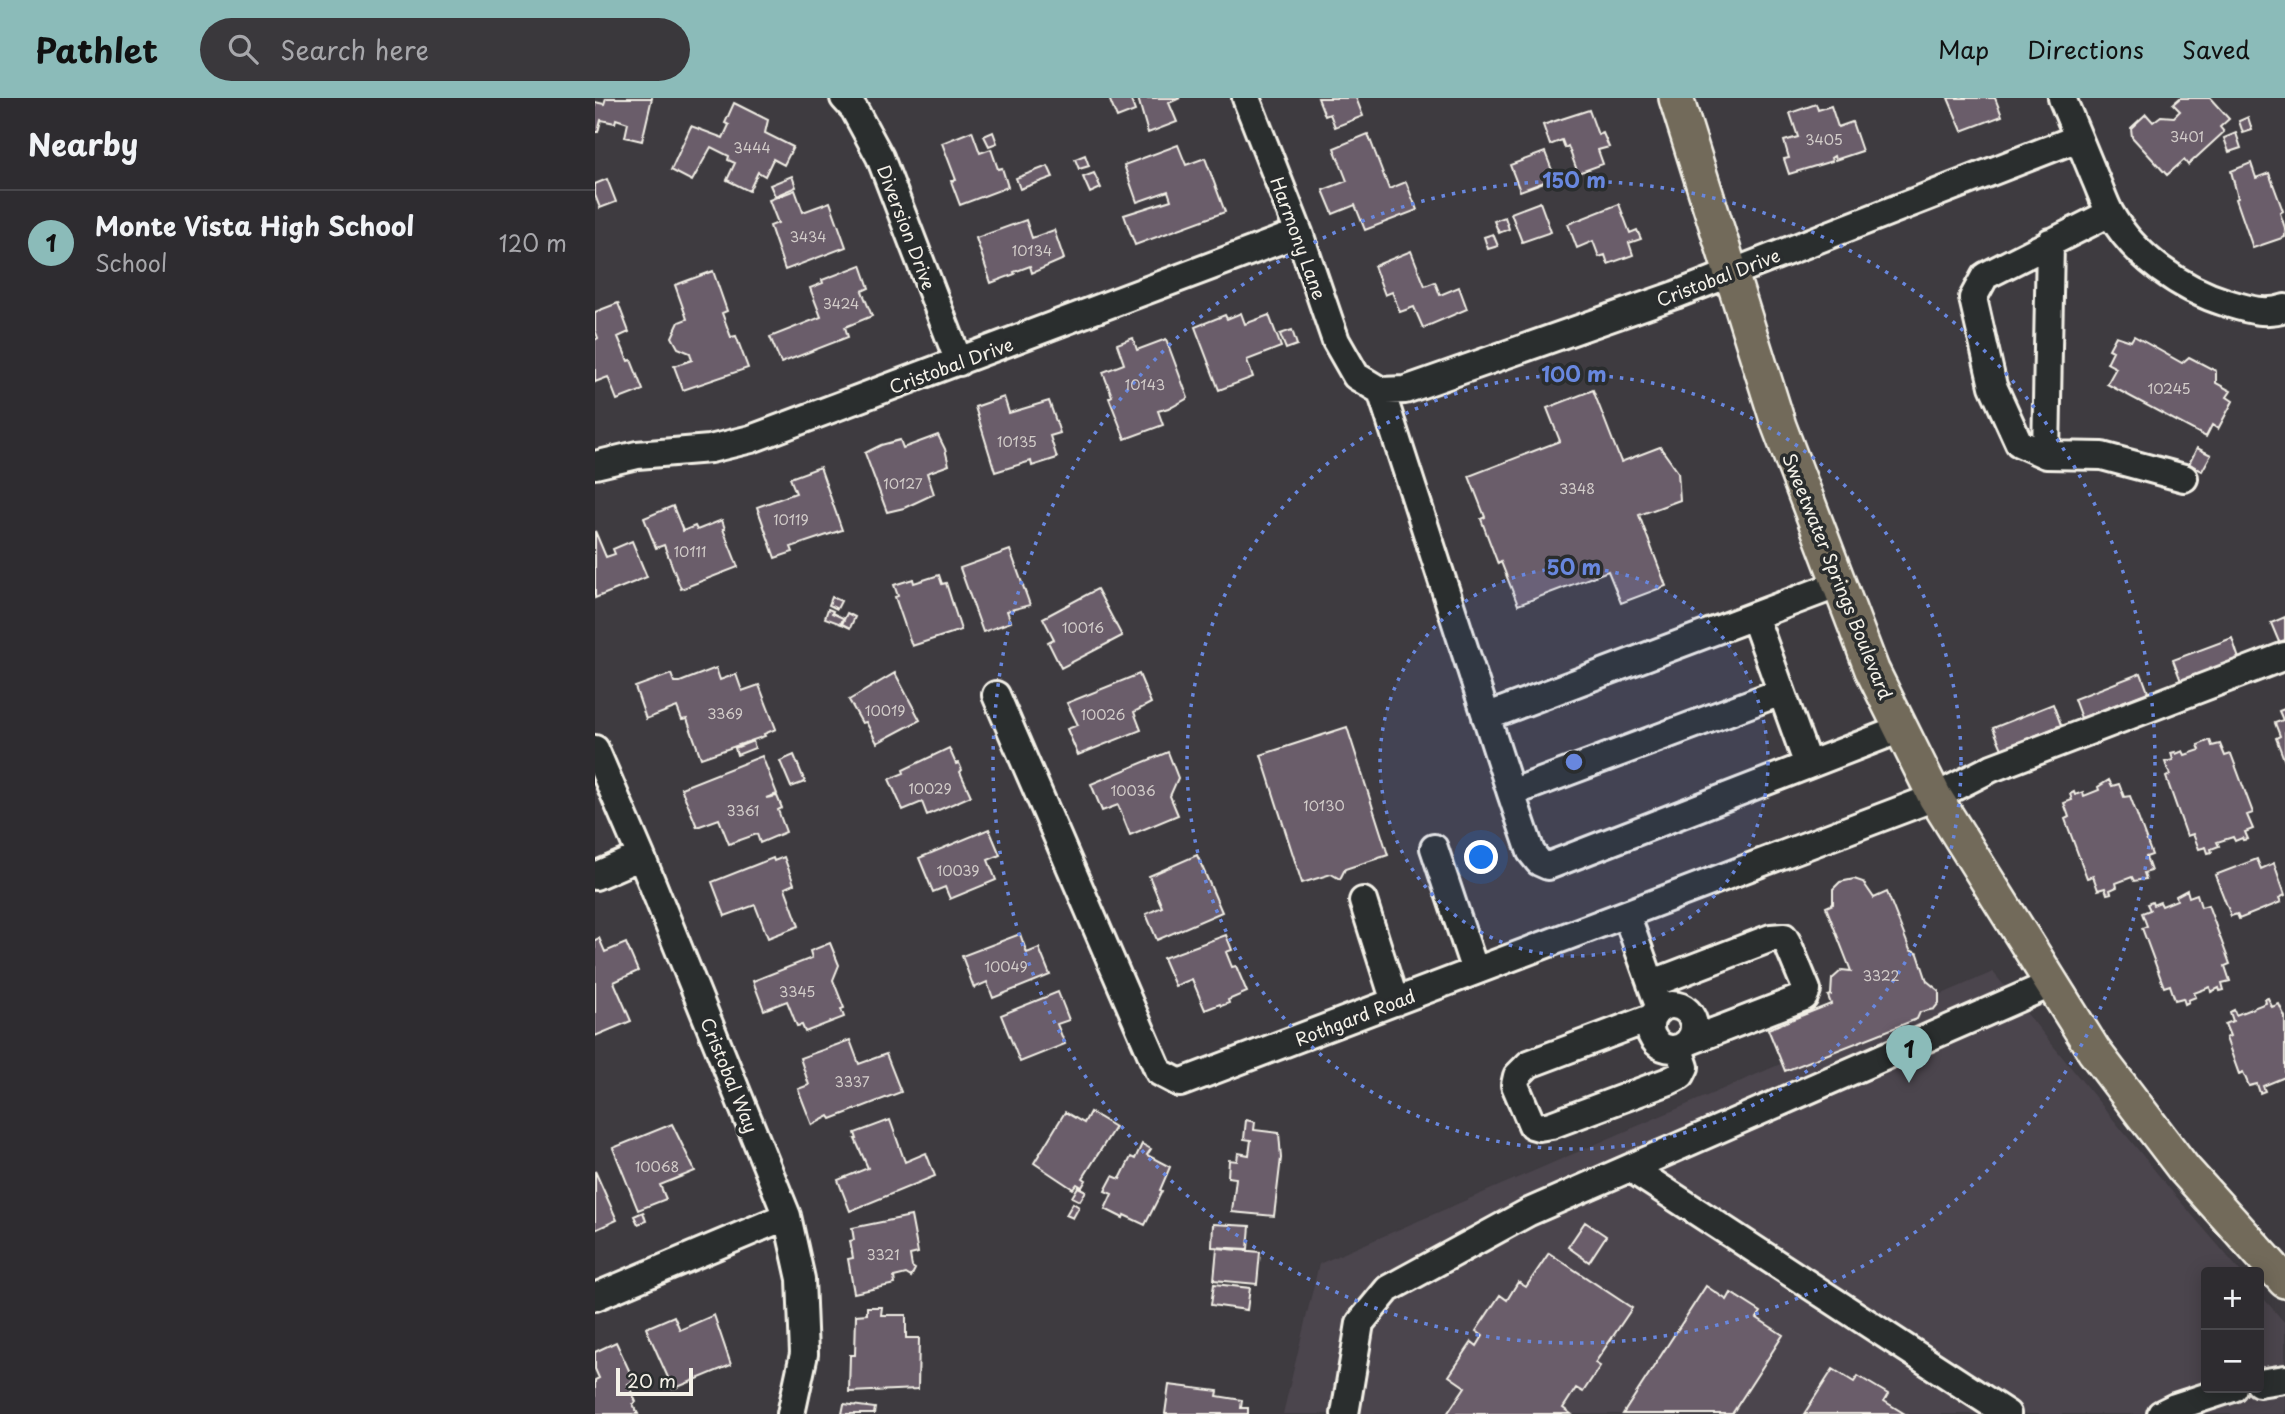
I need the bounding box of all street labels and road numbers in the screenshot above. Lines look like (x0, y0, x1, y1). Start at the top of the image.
street label: Diversion Drive (871, 161, 943, 293)
street label: Harmony Lane (1264, 173, 1334, 303)
street label: Cristobal Drive (1652, 241, 1784, 313)
street label: Cristobal Drive (885, 330, 1017, 400)
street label: Sweetwater Springs Boulevard (1776, 449, 1900, 703)
street label: Rothgard Road (1291, 982, 1419, 1052)
street label: Cristobal Way (695, 1013, 765, 1137)

